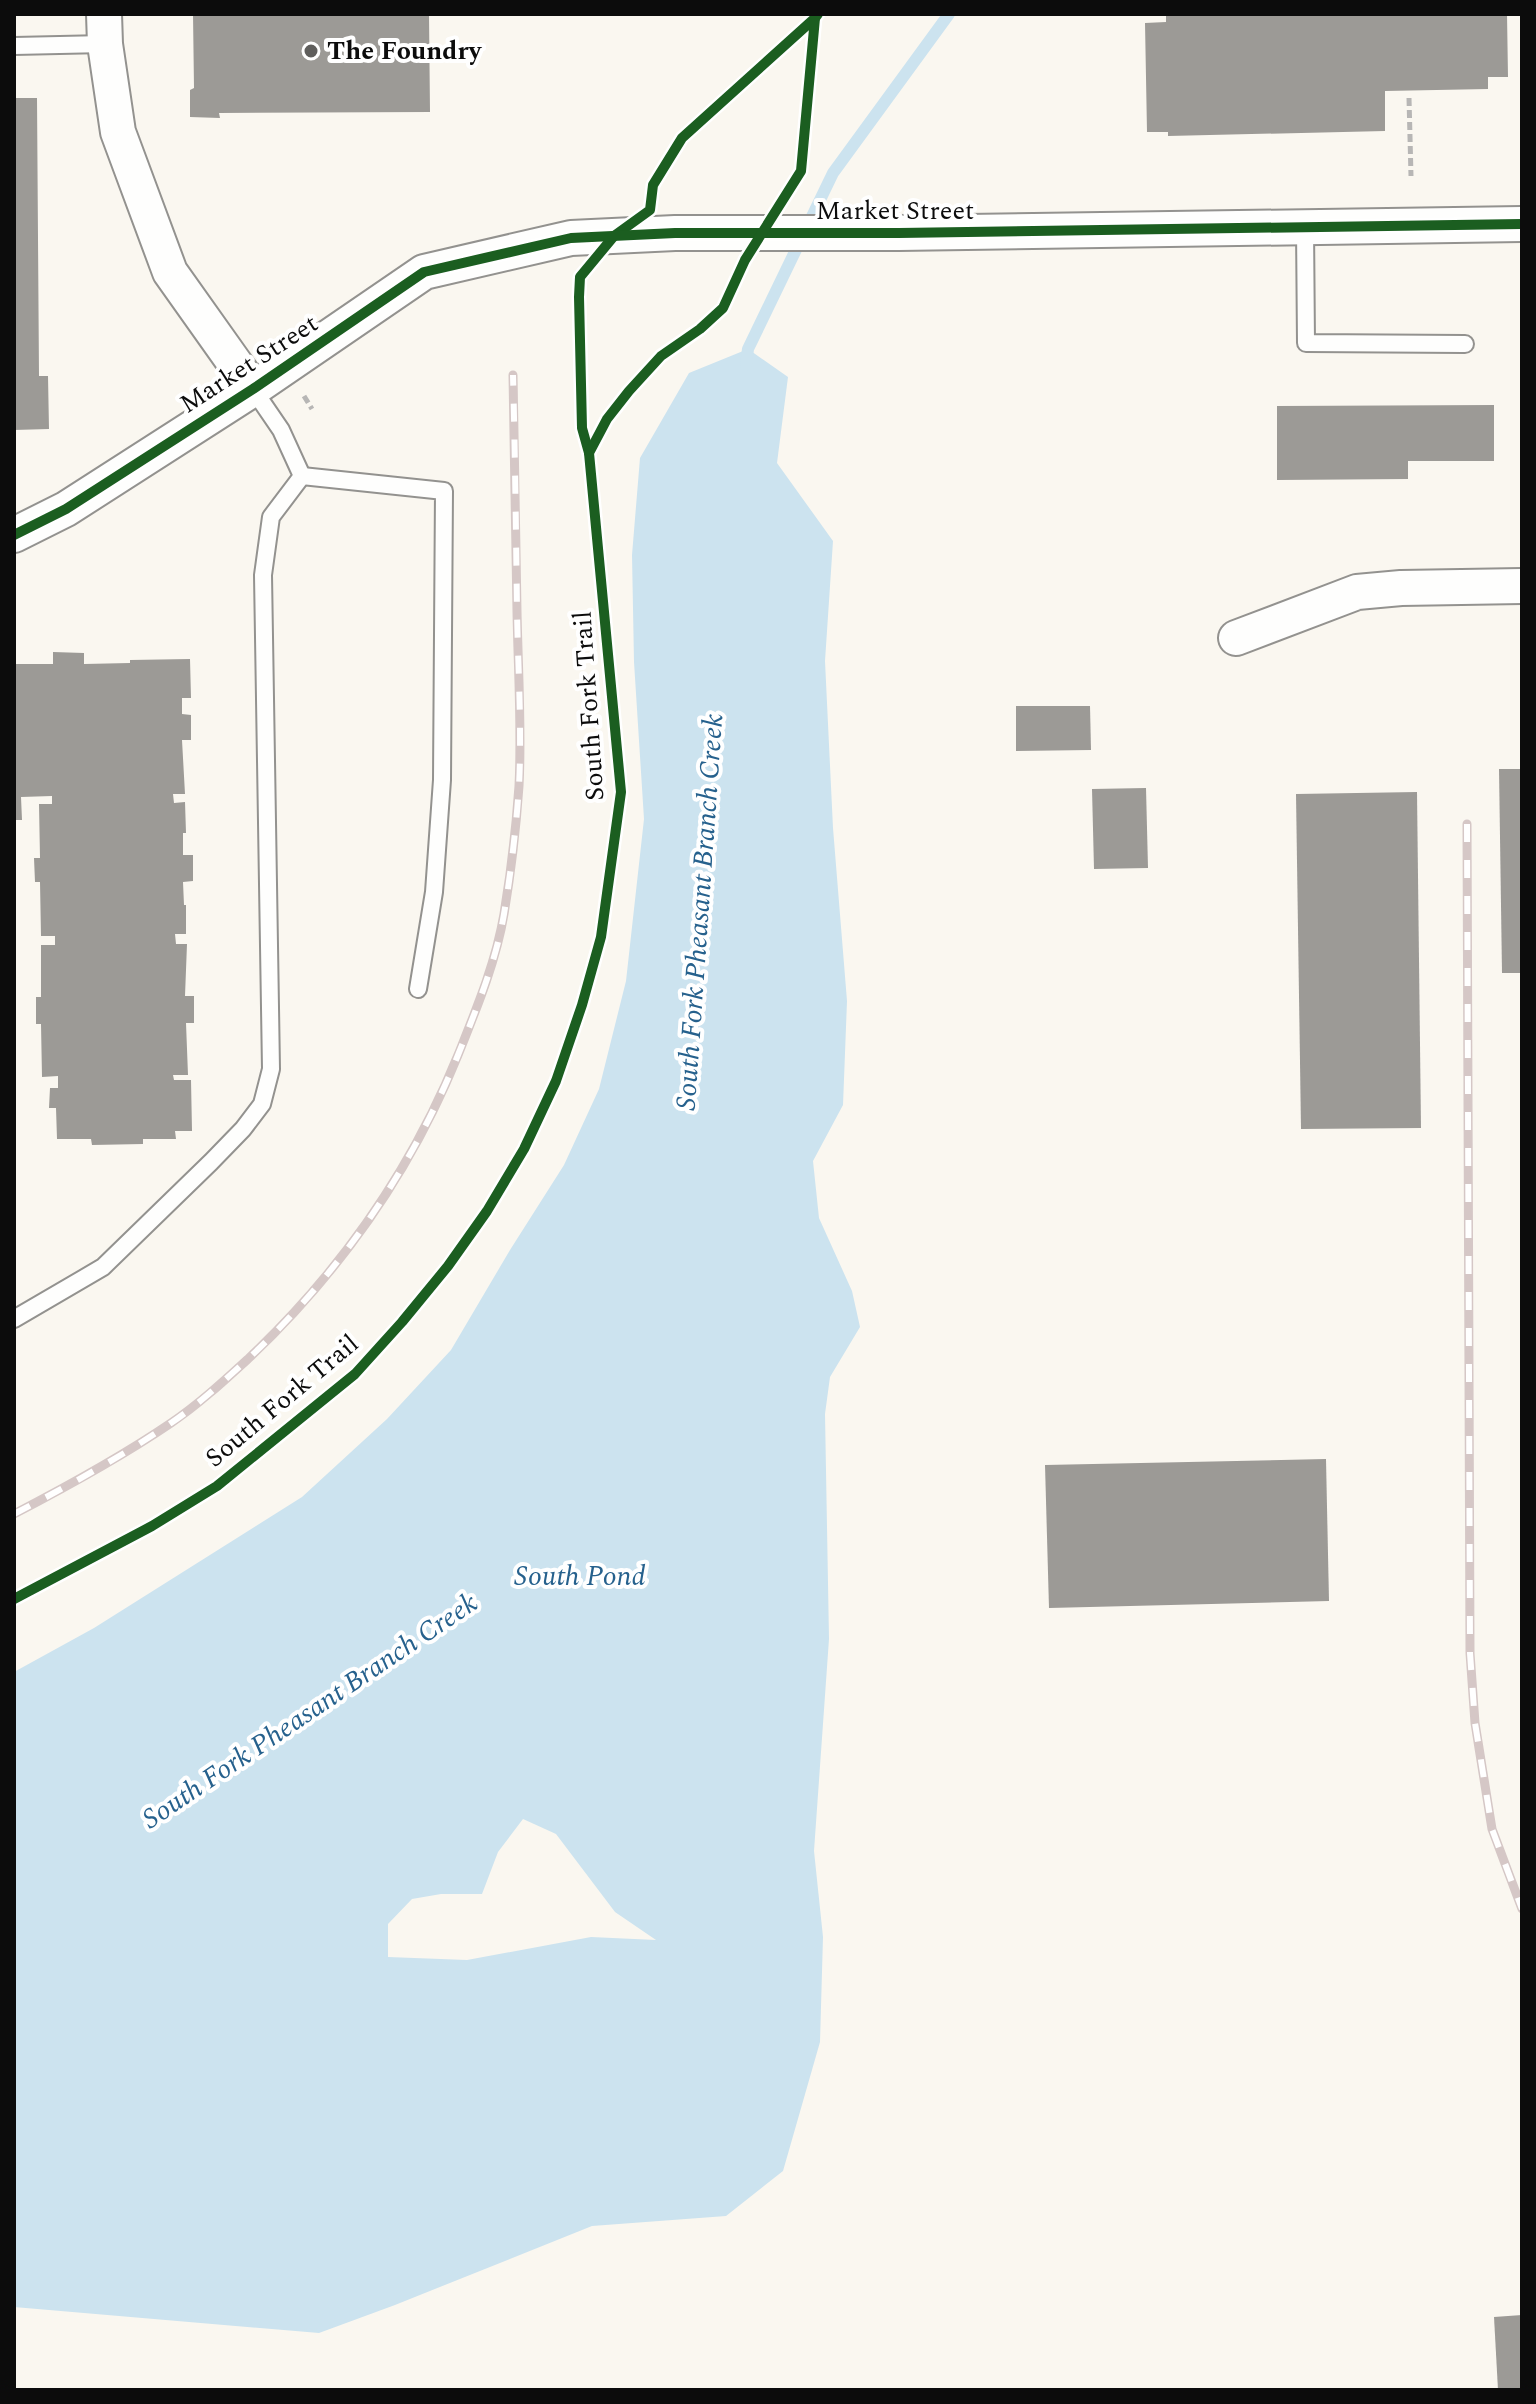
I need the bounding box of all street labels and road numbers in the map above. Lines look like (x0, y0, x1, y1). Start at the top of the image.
street label: Market Street (816, 191, 974, 231)
street label: Market Street (172, 304, 326, 424)
street label: South Fork Trail (562, 610, 616, 802)
street label: South Fork Trail (196, 1325, 368, 1477)

